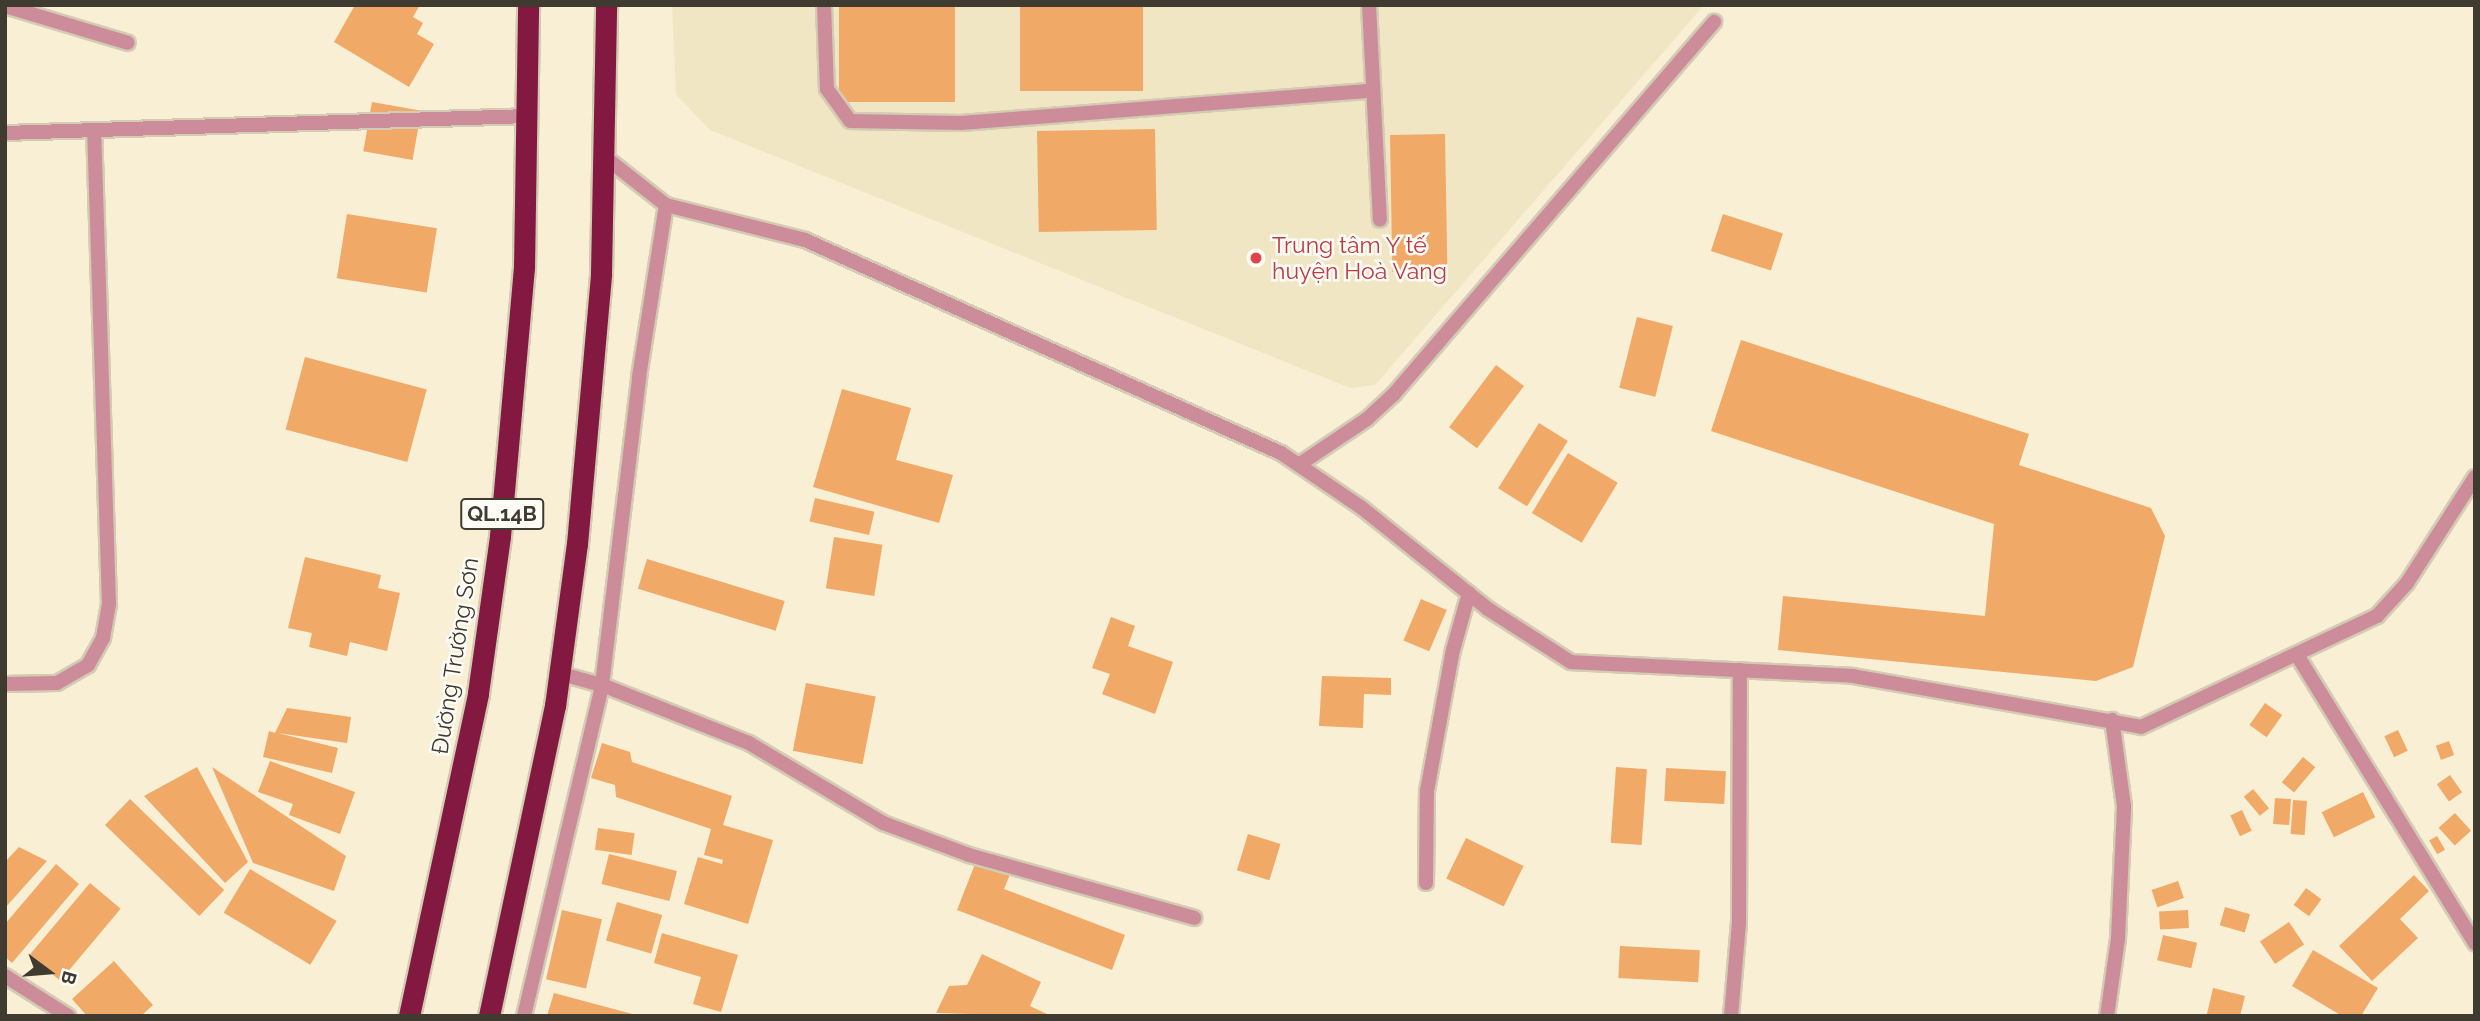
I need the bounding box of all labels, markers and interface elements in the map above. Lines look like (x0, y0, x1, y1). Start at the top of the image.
place label: Trung tâm Y tế huyện Hoà Vang (1272, 231, 1448, 285)
marker: Trung tâm Y tế huyện Hoà Vang (1246, 248, 1266, 268)
road number: QL.14B (460, 496, 544, 532)
street label: Đường Trường Sơn (426, 555, 484, 757)
north arrow (14, 937, 84, 1007)
text: B (57, 969, 82, 987)

